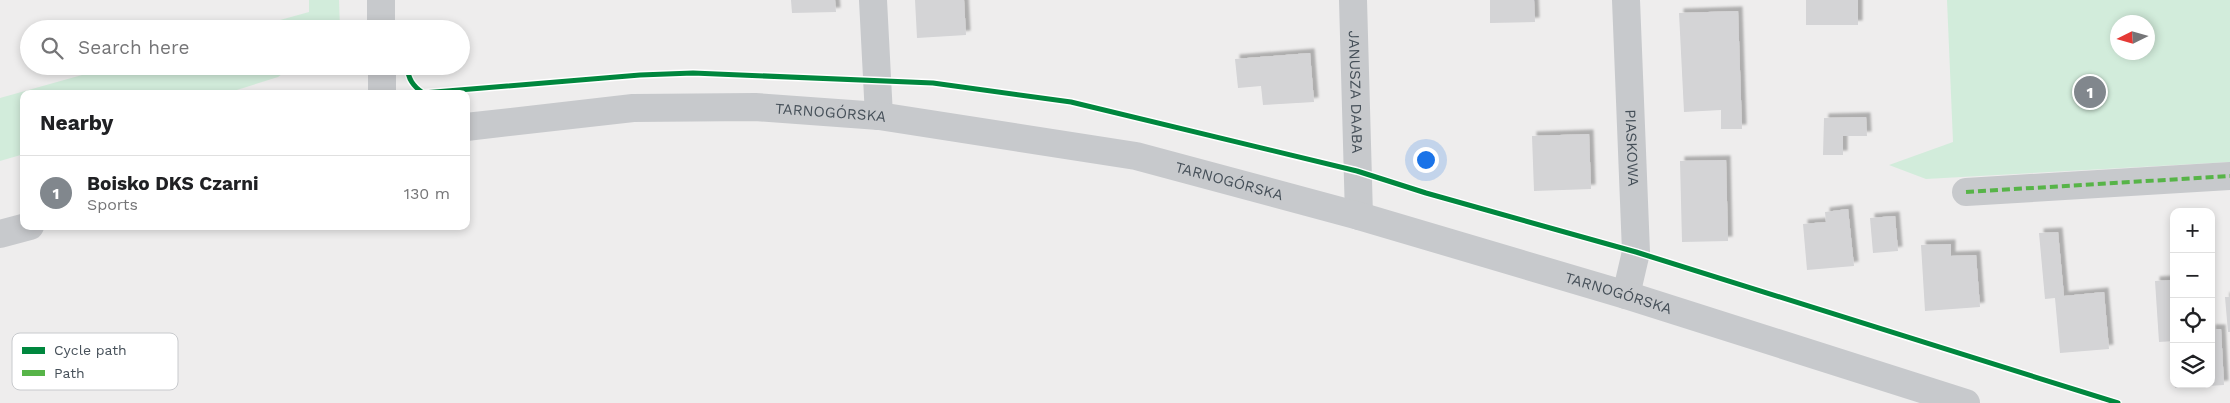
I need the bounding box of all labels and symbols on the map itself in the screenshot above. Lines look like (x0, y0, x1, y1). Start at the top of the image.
north arrow (2110, 15, 2155, 60)
street label: JANUSZA DAABA (1345, 30, 1366, 154)
pin: 1 (2074, 73, 2106, 111)
street label: TARNOGÓRSKA (775, 99, 888, 126)
street label: PIASKOWA (1621, 109, 1642, 187)
your location (1413, 147, 1439, 173)
street label: TARNOGÓRSKA (1173, 158, 1285, 204)
street label: TARNOGÓRSKA (1563, 268, 1674, 318)
legend (12, 333, 178, 390)
text: Cycle path (54, 342, 127, 358)
text: Path (54, 365, 85, 381)

